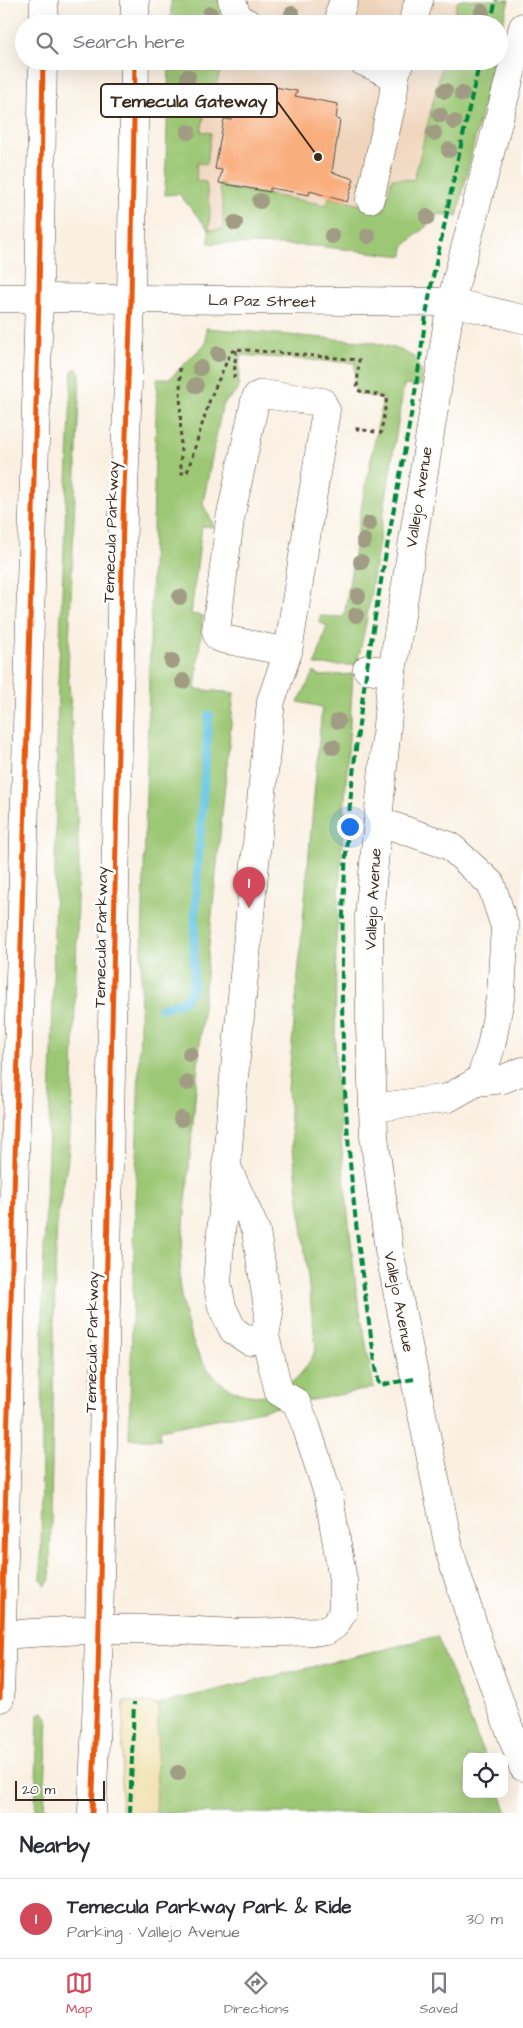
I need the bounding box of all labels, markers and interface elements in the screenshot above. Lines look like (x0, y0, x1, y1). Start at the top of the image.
search box (15, 15, 508, 70)
icon: search (33, 29, 61, 57)
text: Search here (73, 29, 185, 56)
callout: Temecula Gateway (101, 84, 277, 117)
text: Temecula Gateway (110, 89, 267, 115)
street label: La Paz Street (208, 289, 317, 313)
street label: Vallejo Avenue (400, 445, 438, 549)
street label: Temecula Parkway (98, 460, 125, 603)
your location (337, 814, 363, 840)
street label: Vallejo Avenue (359, 847, 387, 951)
street label: Temecula Parkway (89, 866, 114, 1008)
pin: 1 (233, 867, 265, 908)
street label: Vallejo Avenue (378, 1250, 420, 1355)
street label: Temecula Parkway (80, 1271, 105, 1413)
map controls (463, 1753, 508, 1798)
button: locate (463, 1753, 508, 1798)
scale bar (15, 1778, 105, 1801)
text: 20 m (22, 1780, 55, 1800)
text: Nearby (20, 1831, 90, 1860)
text: Temecula Parkway Park & Ride (67, 1894, 351, 1921)
text: 1 (35, 1908, 37, 1930)
text: 30 m (466, 1908, 503, 1930)
text: Parking · Vallejo Avenue (67, 1921, 240, 1943)
tab: Map (65, 1969, 93, 2019)
tab: Directions (224, 1969, 289, 2019)
tab: Saved (420, 1969, 458, 2019)

